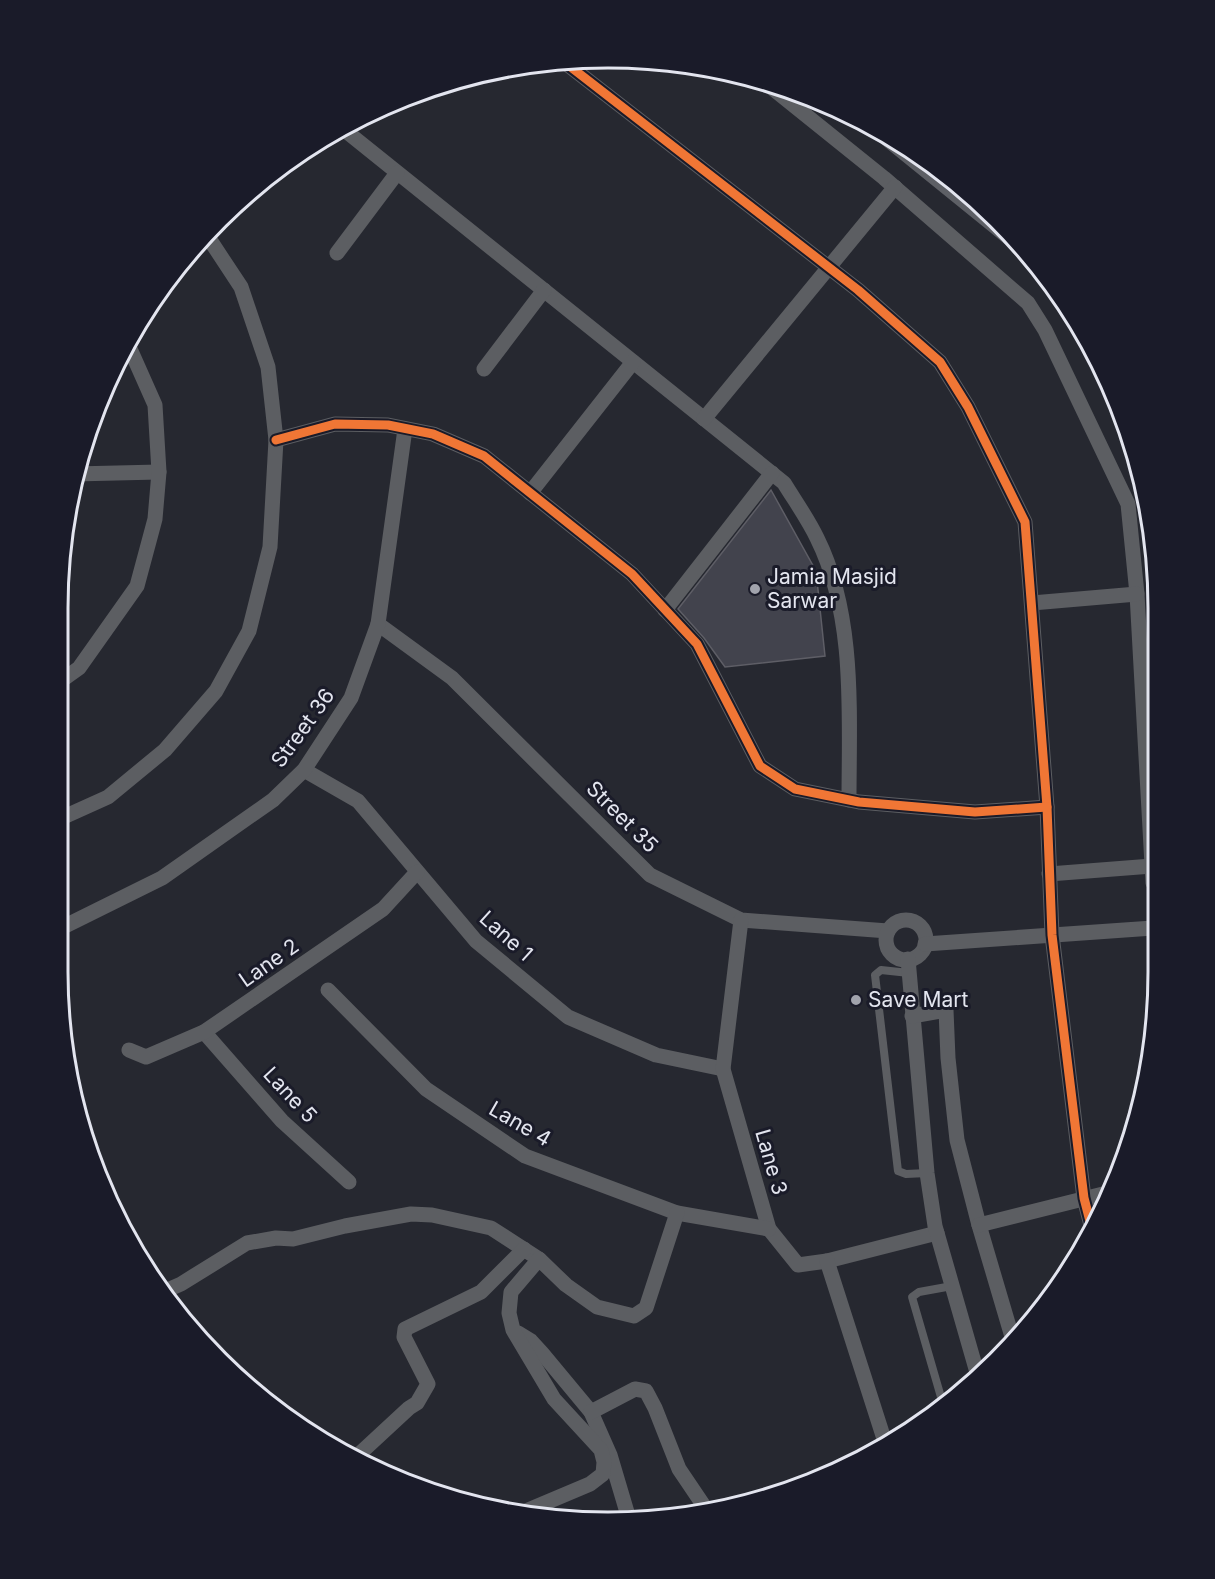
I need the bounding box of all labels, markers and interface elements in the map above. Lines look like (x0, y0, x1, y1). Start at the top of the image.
place label: Jamia Masjid Sarwar (767, 564, 897, 613)
marker: Jamia Masjid Sarwar (748, 582, 762, 596)
street label: Street 36 (266, 683, 340, 772)
street label: Street 35 (581, 776, 663, 858)
street label: Lane 1 (475, 905, 538, 966)
street label: Lane 2 (234, 933, 303, 992)
place label: Save Mart (868, 987, 968, 1012)
marker: Save Mart (849, 993, 863, 1007)
street label: Lane 5 (258, 1062, 322, 1128)
street label: Lane 4 (485, 1096, 556, 1151)
street label: Lane 3 (750, 1126, 793, 1198)

